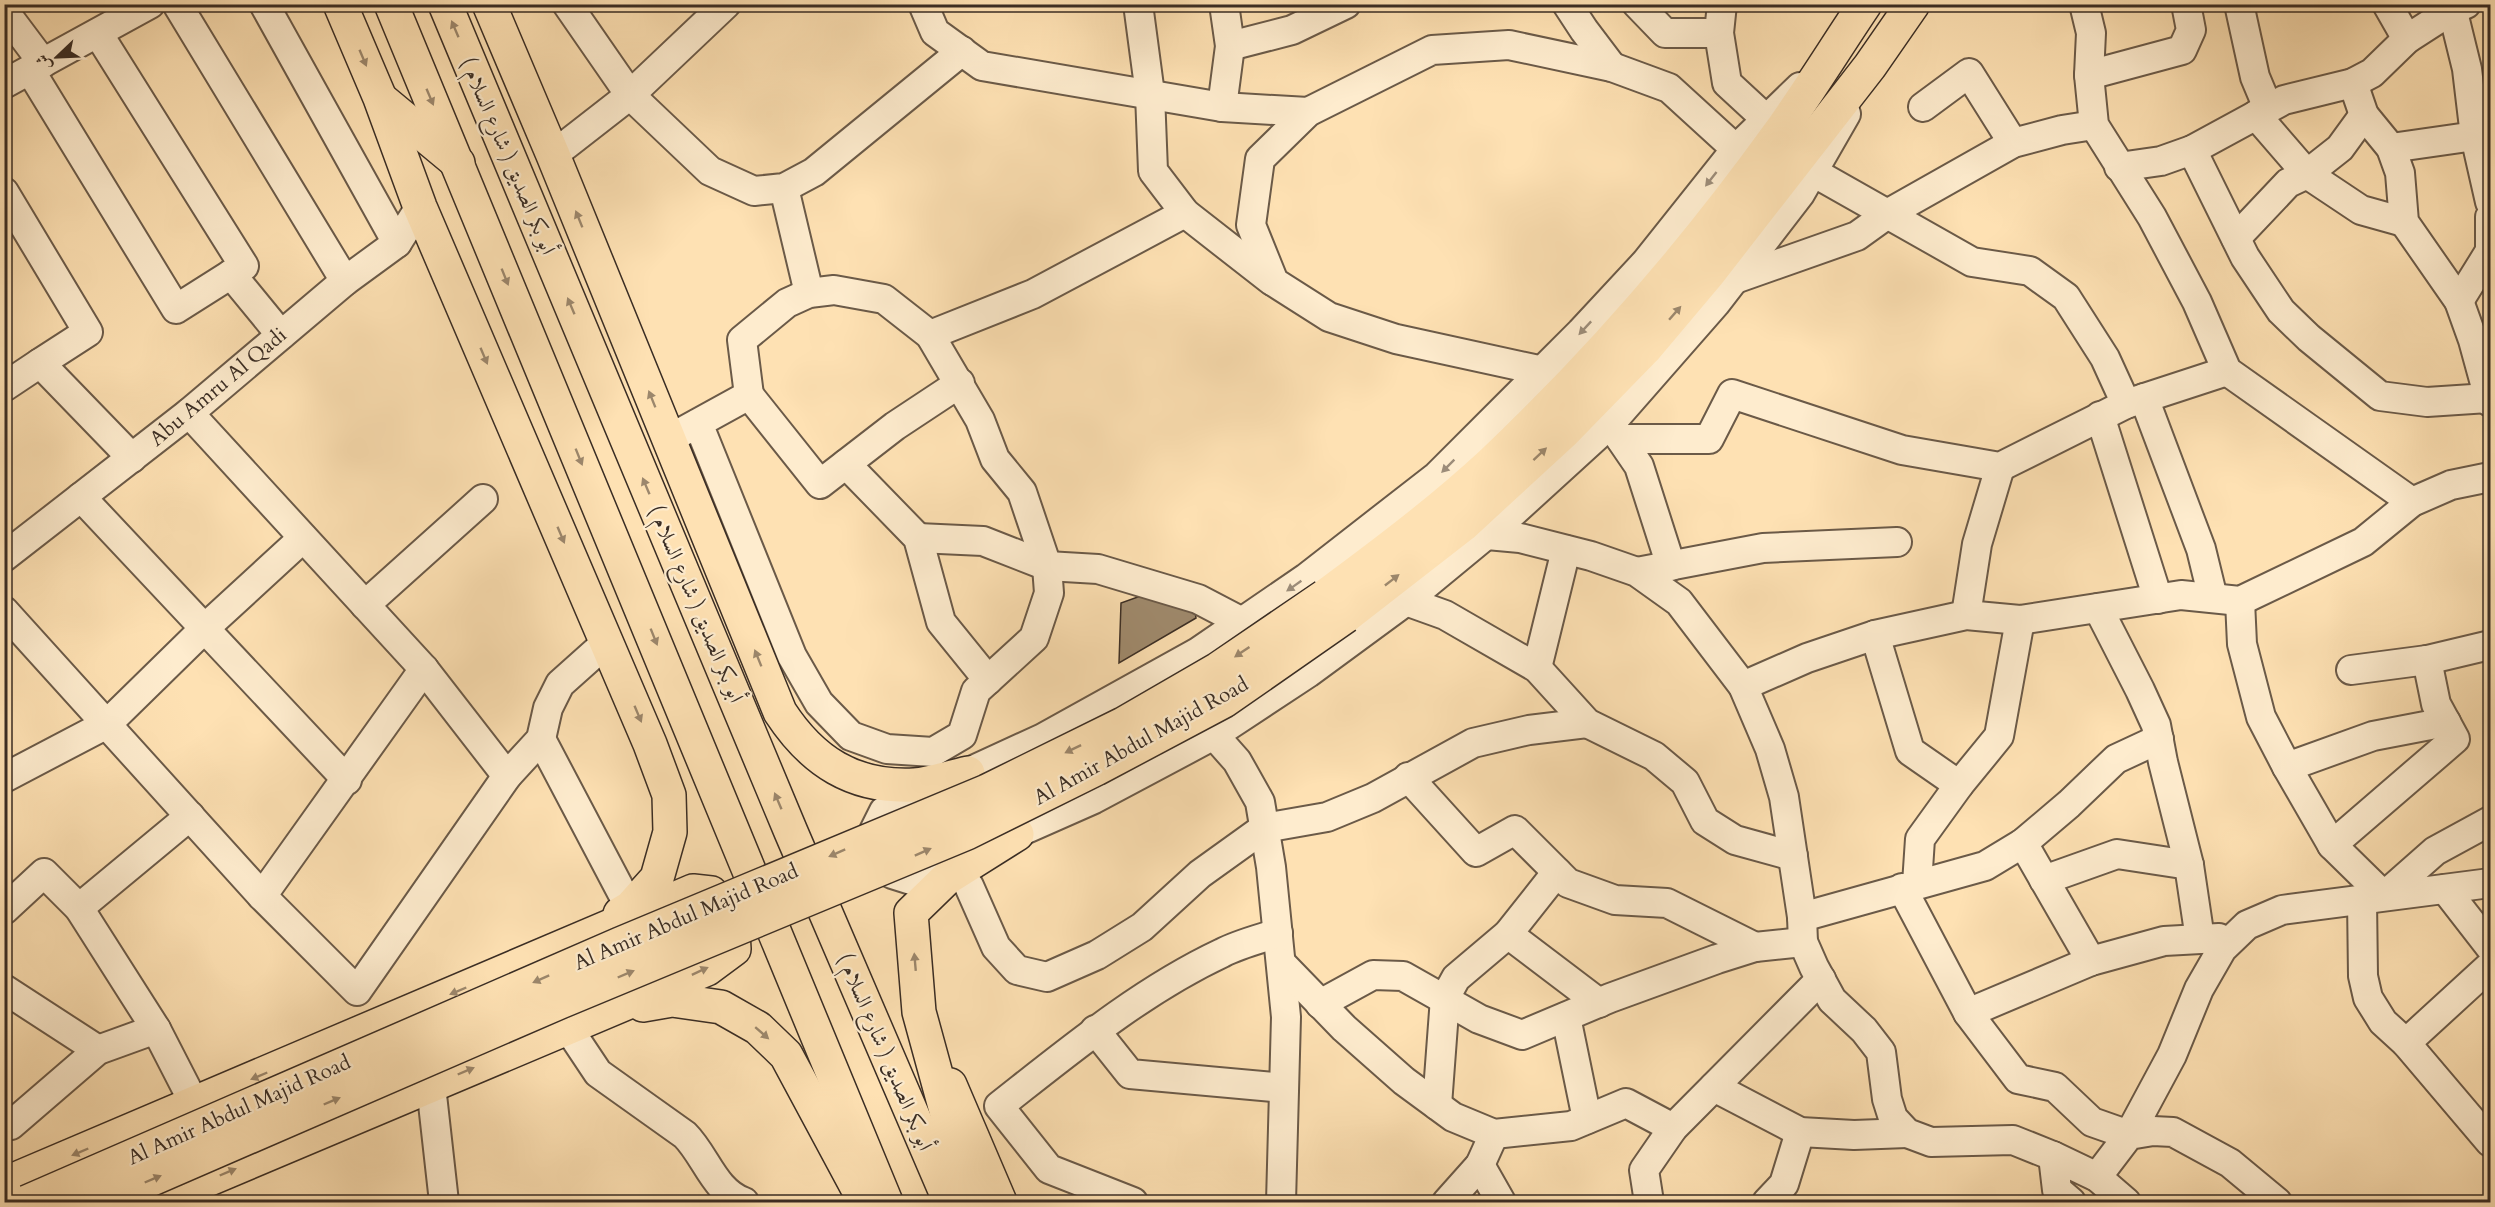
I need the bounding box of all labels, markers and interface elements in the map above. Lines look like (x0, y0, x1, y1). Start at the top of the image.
one-way arrow (450, 20, 459, 38)
north arrow (27, 27, 87, 87)
one-way arrow (358, 50, 368, 68)
text: ش (31, 51, 57, 74)
street label: ( شارع السلام ) أبو بكر الصديق (451, 52, 564, 260)
one-way arrow (426, 88, 435, 106)
one-way arrow (1706, 172, 1718, 187)
one-way arrow (574, 209, 584, 227)
one-way arrow (501, 268, 510, 286)
one-way arrow (566, 296, 576, 314)
one-way arrow (1668, 306, 1681, 321)
one-way arrow (1578, 320, 1592, 335)
street label: Abu Amru Al Qadi (143, 321, 293, 453)
one-way arrow (479, 347, 488, 364)
one-way arrow (647, 390, 656, 408)
one-way arrow (1533, 447, 1547, 461)
one-way arrow (574, 449, 584, 467)
one-way arrow (1441, 459, 1455, 473)
one-way arrow (641, 476, 651, 494)
street label: ( شارع السلام ) أبو بكر الصديق (639, 500, 752, 708)
one-way arrow (556, 526, 566, 544)
one-way arrow (1385, 575, 1400, 587)
one-way arrow (1286, 580, 1302, 592)
one-way arrow (649, 629, 659, 647)
one-way arrow (1234, 646, 1250, 658)
one-way arrow (753, 648, 763, 666)
street label: Al Amir Abdul Majid Road (1028, 670, 1254, 812)
one-way arrow (633, 705, 643, 723)
one-way arrow (1064, 744, 1081, 754)
one-way arrow (773, 792, 782, 810)
one-way arrow (914, 847, 932, 856)
one-way arrow (828, 849, 845, 858)
street label: Al Amir Abdul Majid Road (569, 856, 803, 978)
street label: ( شارع السلام ) أبو بكر الصديق (828, 948, 941, 1156)
one-way arrow (910, 953, 920, 972)
one-way arrow (691, 967, 709, 977)
one-way arrow (618, 969, 636, 979)
one-way arrow (533, 974, 550, 983)
one-way arrow (448, 986, 466, 996)
one-way arrow (754, 1026, 769, 1039)
street label: Al Amir Abdul Majid Road (123, 1048, 355, 1172)
one-way arrow (457, 1066, 475, 1076)
one-way arrow (250, 1071, 268, 1081)
one-way arrow (323, 1097, 340, 1106)
one-way arrow (70, 1147, 88, 1157)
one-way arrow (219, 1167, 237, 1176)
one-way arrow (144, 1174, 162, 1184)

